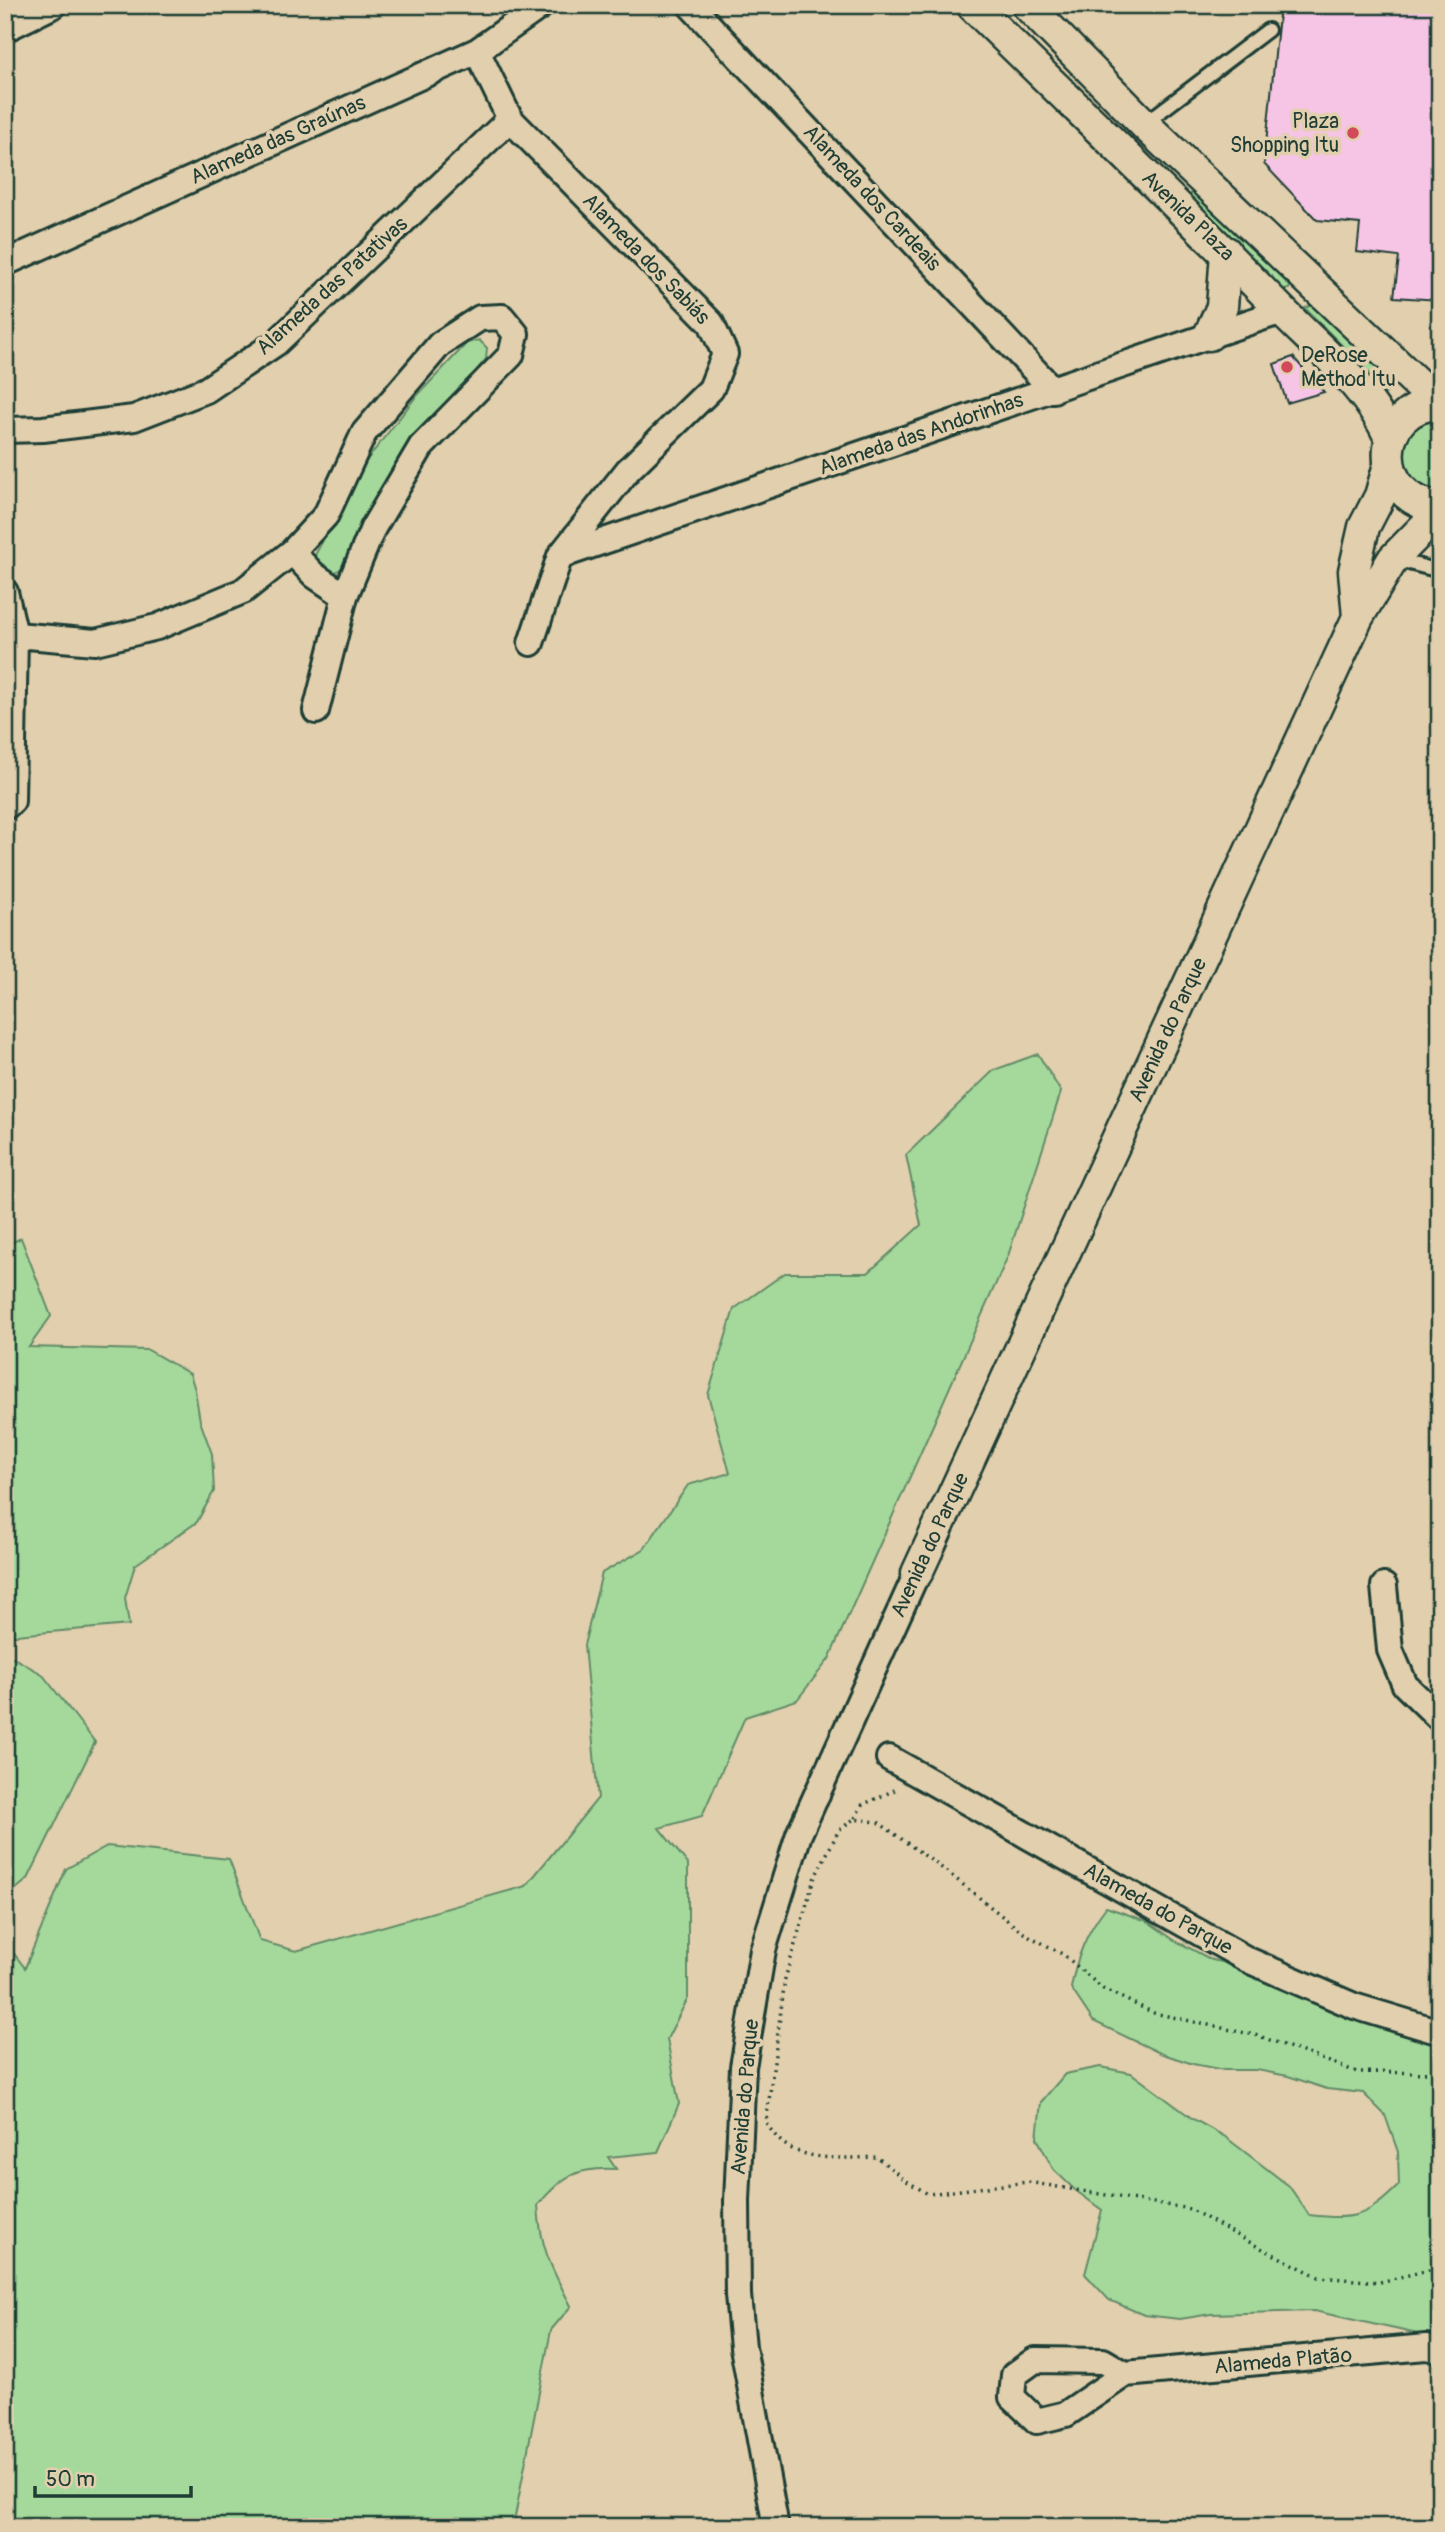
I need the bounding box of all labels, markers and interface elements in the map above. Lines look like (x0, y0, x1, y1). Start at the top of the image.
street label: Alameda das Graúnas (186, 89, 370, 191)
place label: Plaza Shopping Itu (1230, 108, 1339, 159)
street label: Alameda dos Cardeais (797, 119, 947, 277)
marker: Plaza Shopping Itu (1345, 125, 1361, 141)
street label: Avenida Plaza (1136, 165, 1240, 267)
street label: Alameda dos Sabiás (576, 188, 716, 331)
street label: Alameda das Patativas (251, 210, 414, 361)
place label: DeRose Method Itu (1301, 342, 1396, 393)
marker: DeRose Method Itu (1279, 359, 1295, 375)
street label: Alameda das Andorinhas (815, 386, 1027, 482)
street label: Avenida do Parque (1123, 953, 1214, 1107)
street label: Avenida do Parque (885, 1468, 976, 1622)
street label: Alameda do Parque (1079, 1857, 1238, 1961)
street label: Avenida do Parque (725, 2017, 765, 2176)
street label: Alameda Platão (1213, 2342, 1353, 2380)
scale bar (35, 2455, 191, 2499)
text: 50 m (46, 2466, 95, 2493)

